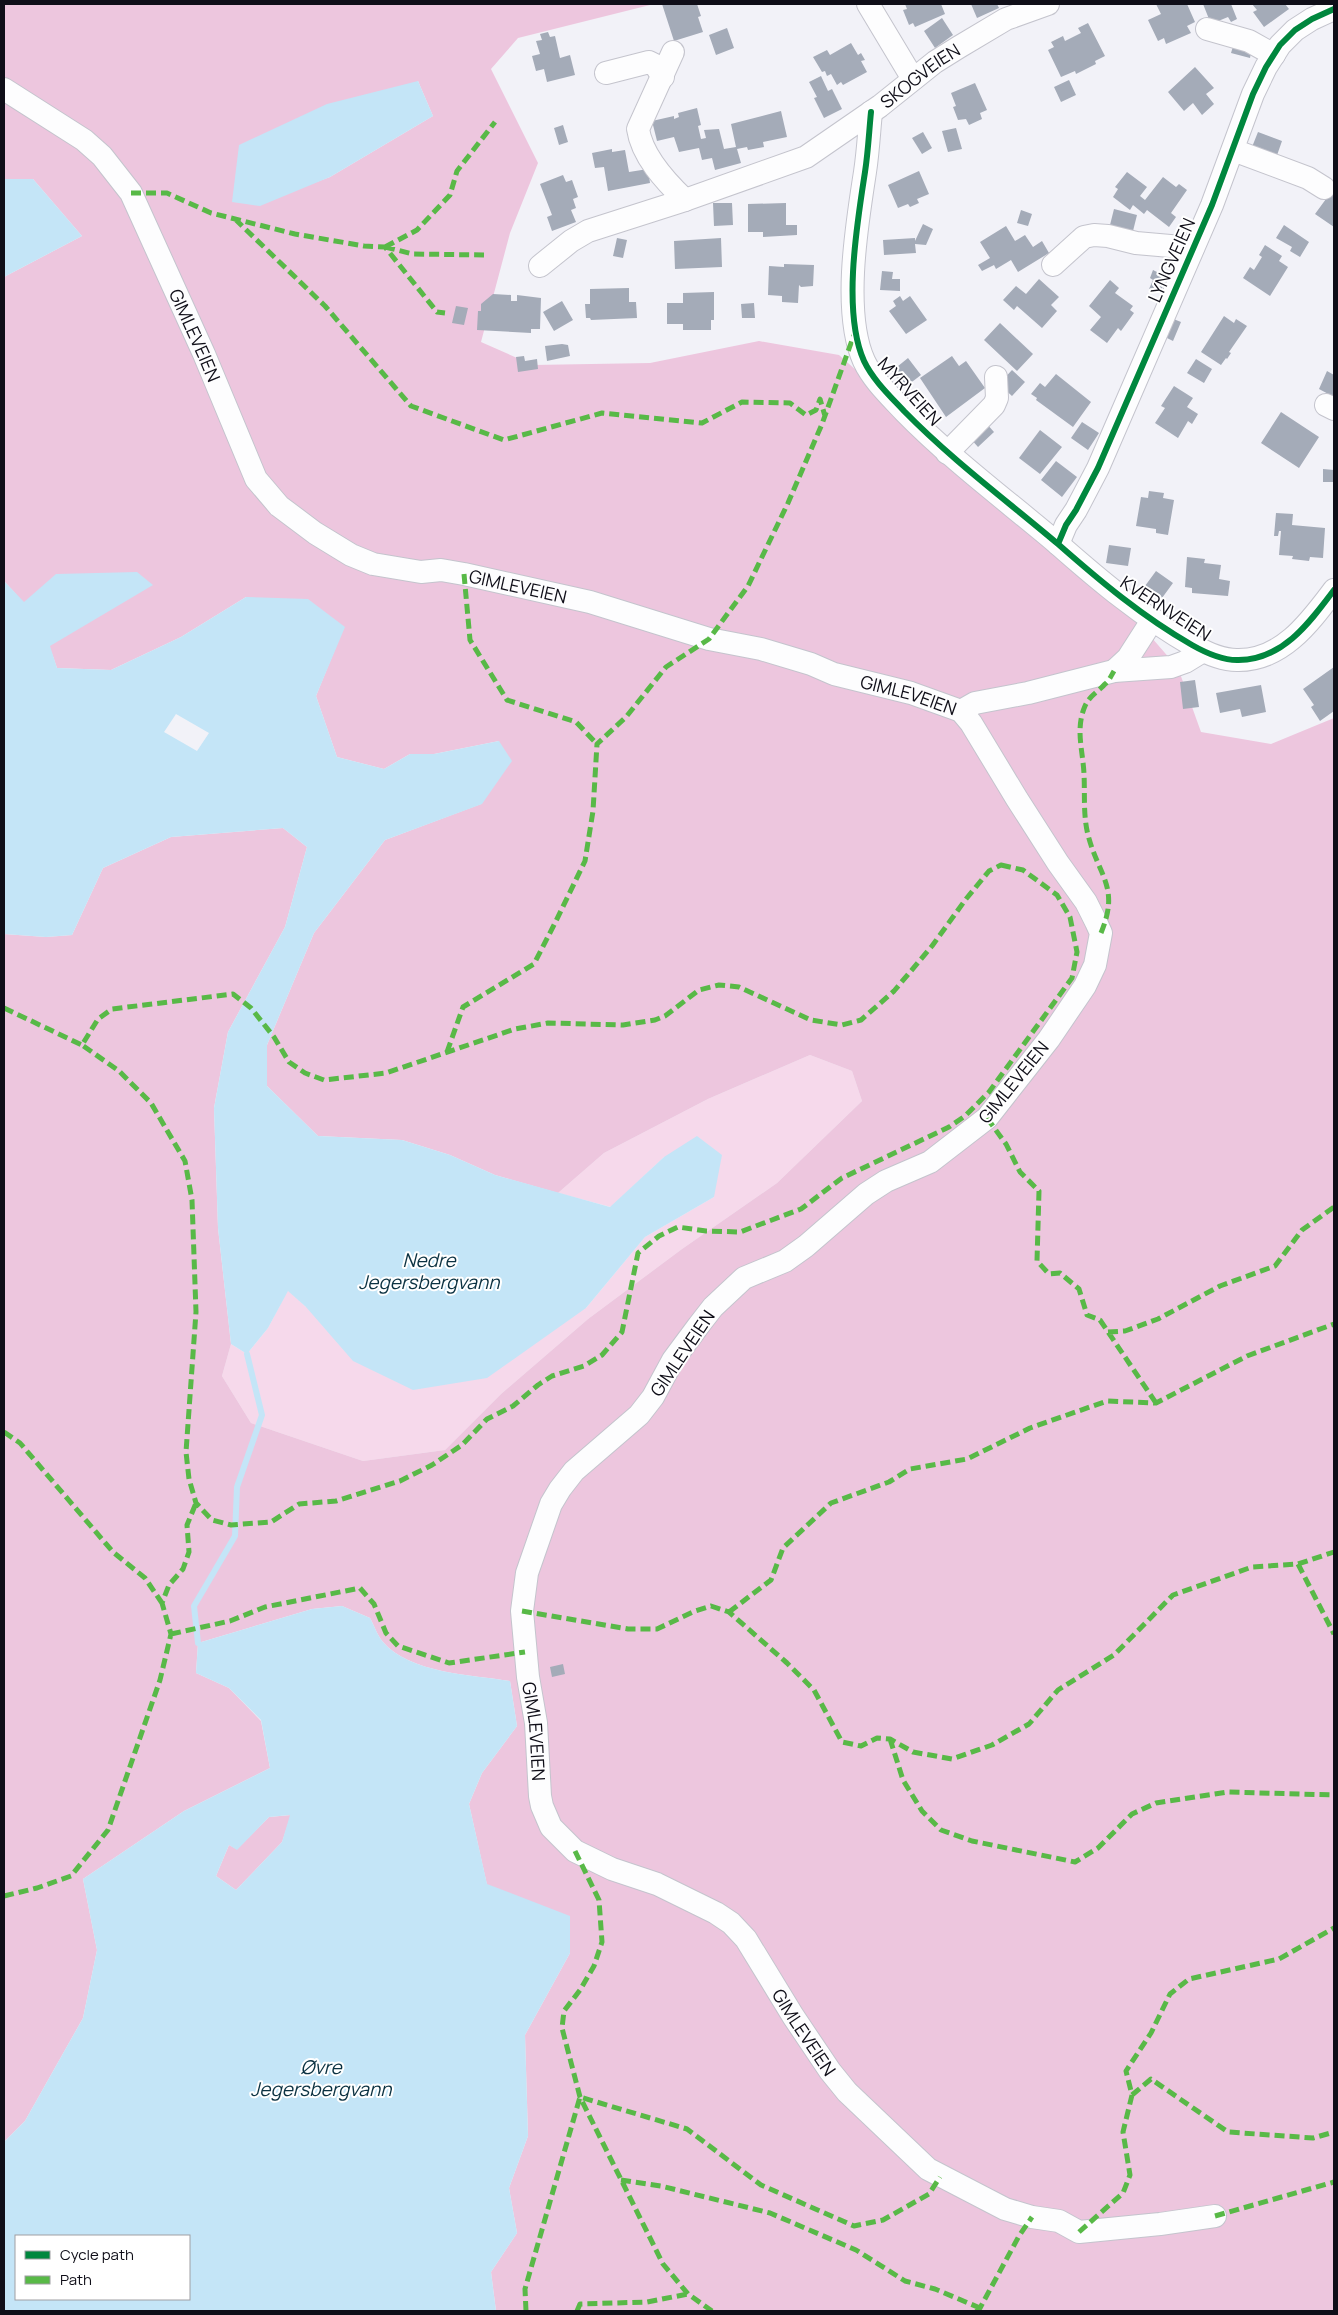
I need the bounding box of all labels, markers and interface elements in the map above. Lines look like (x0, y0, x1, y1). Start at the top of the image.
street label: SKOGVEIEN (875, 37, 964, 113)
street label: LYNGVEIEN (1142, 214, 1200, 306)
street label: GIMLEVEIEN (164, 285, 226, 385)
street label: MYRVEIEN (873, 352, 947, 430)
street label: GIMLEVEIEN (467, 564, 569, 609)
street label: KVERNVEIEN (1116, 570, 1216, 646)
street label: GIMLEVEIEN (858, 669, 960, 720)
street label: GIMLEVEIEN (972, 1036, 1054, 1128)
water label: Nedre Jegersbergvann (359, 1247, 500, 1295)
street label: GIMLEVEIEN (644, 1305, 720, 1401)
street label: GIMLEVEIEN (517, 1680, 551, 1781)
street label: GIMLEVEIEN (767, 1984, 842, 2080)
water label: Øvre Jegersbergvann (251, 2054, 392, 2102)
legend (15, 2235, 190, 2300)
text: Cycle path (60, 2244, 134, 2265)
text: Path (60, 2269, 92, 2290)

